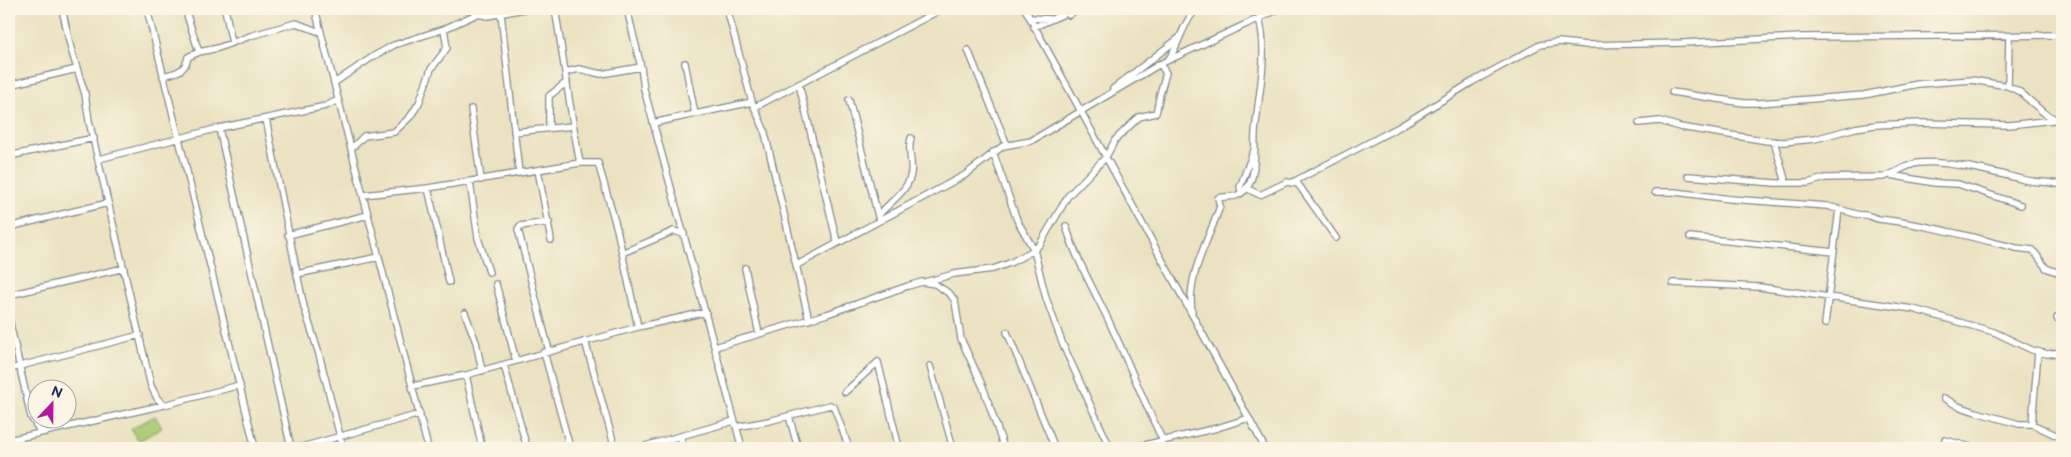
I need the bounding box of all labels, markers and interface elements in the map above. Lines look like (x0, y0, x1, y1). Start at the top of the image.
north arrow (28, 380, 78, 430)
text: N (49, 383, 65, 402)

